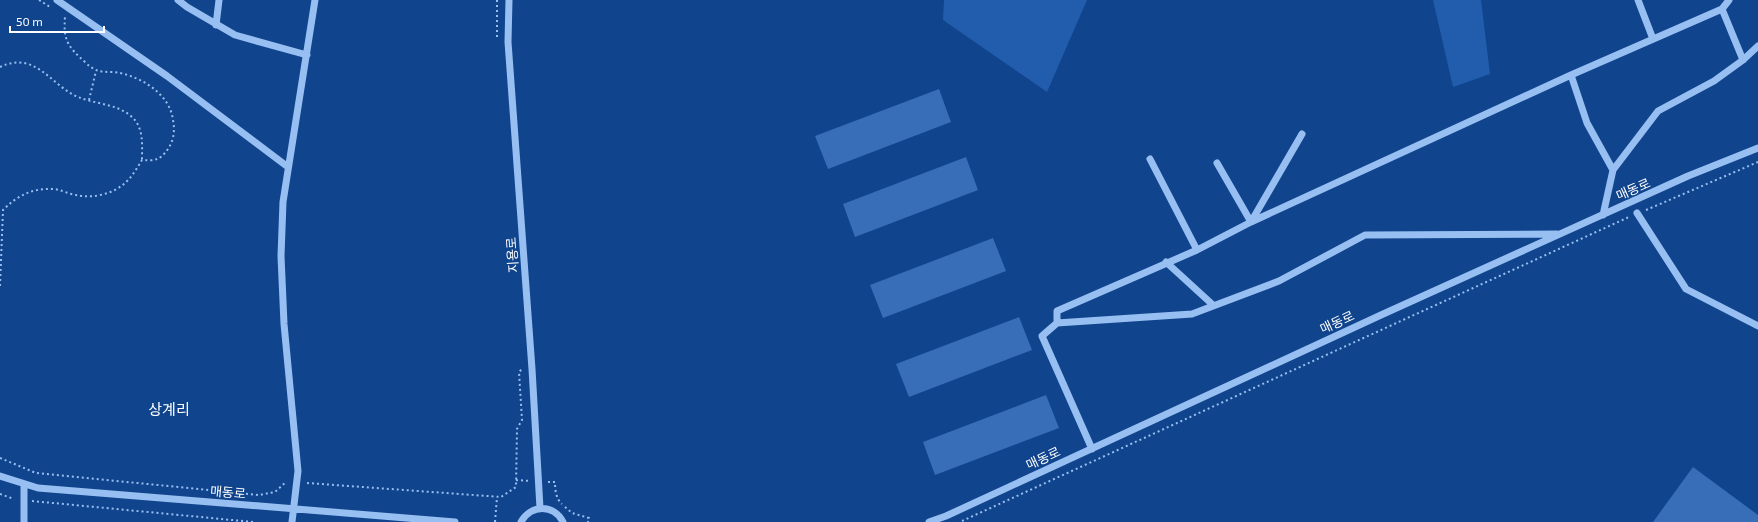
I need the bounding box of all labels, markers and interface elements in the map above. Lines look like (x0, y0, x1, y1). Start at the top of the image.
scale bar (10, 8, 104, 34)
text: 50 m (16, 14, 43, 28)
street label: 매동로 (1613, 174, 1653, 204)
street label: 지용로 (503, 237, 521, 273)
street label: 매동로 (1317, 307, 1357, 337)
district label: 상계리 (148, 400, 190, 418)
street label: 매동로 (1023, 443, 1063, 473)
street label: 매동로 (209, 482, 247, 502)

